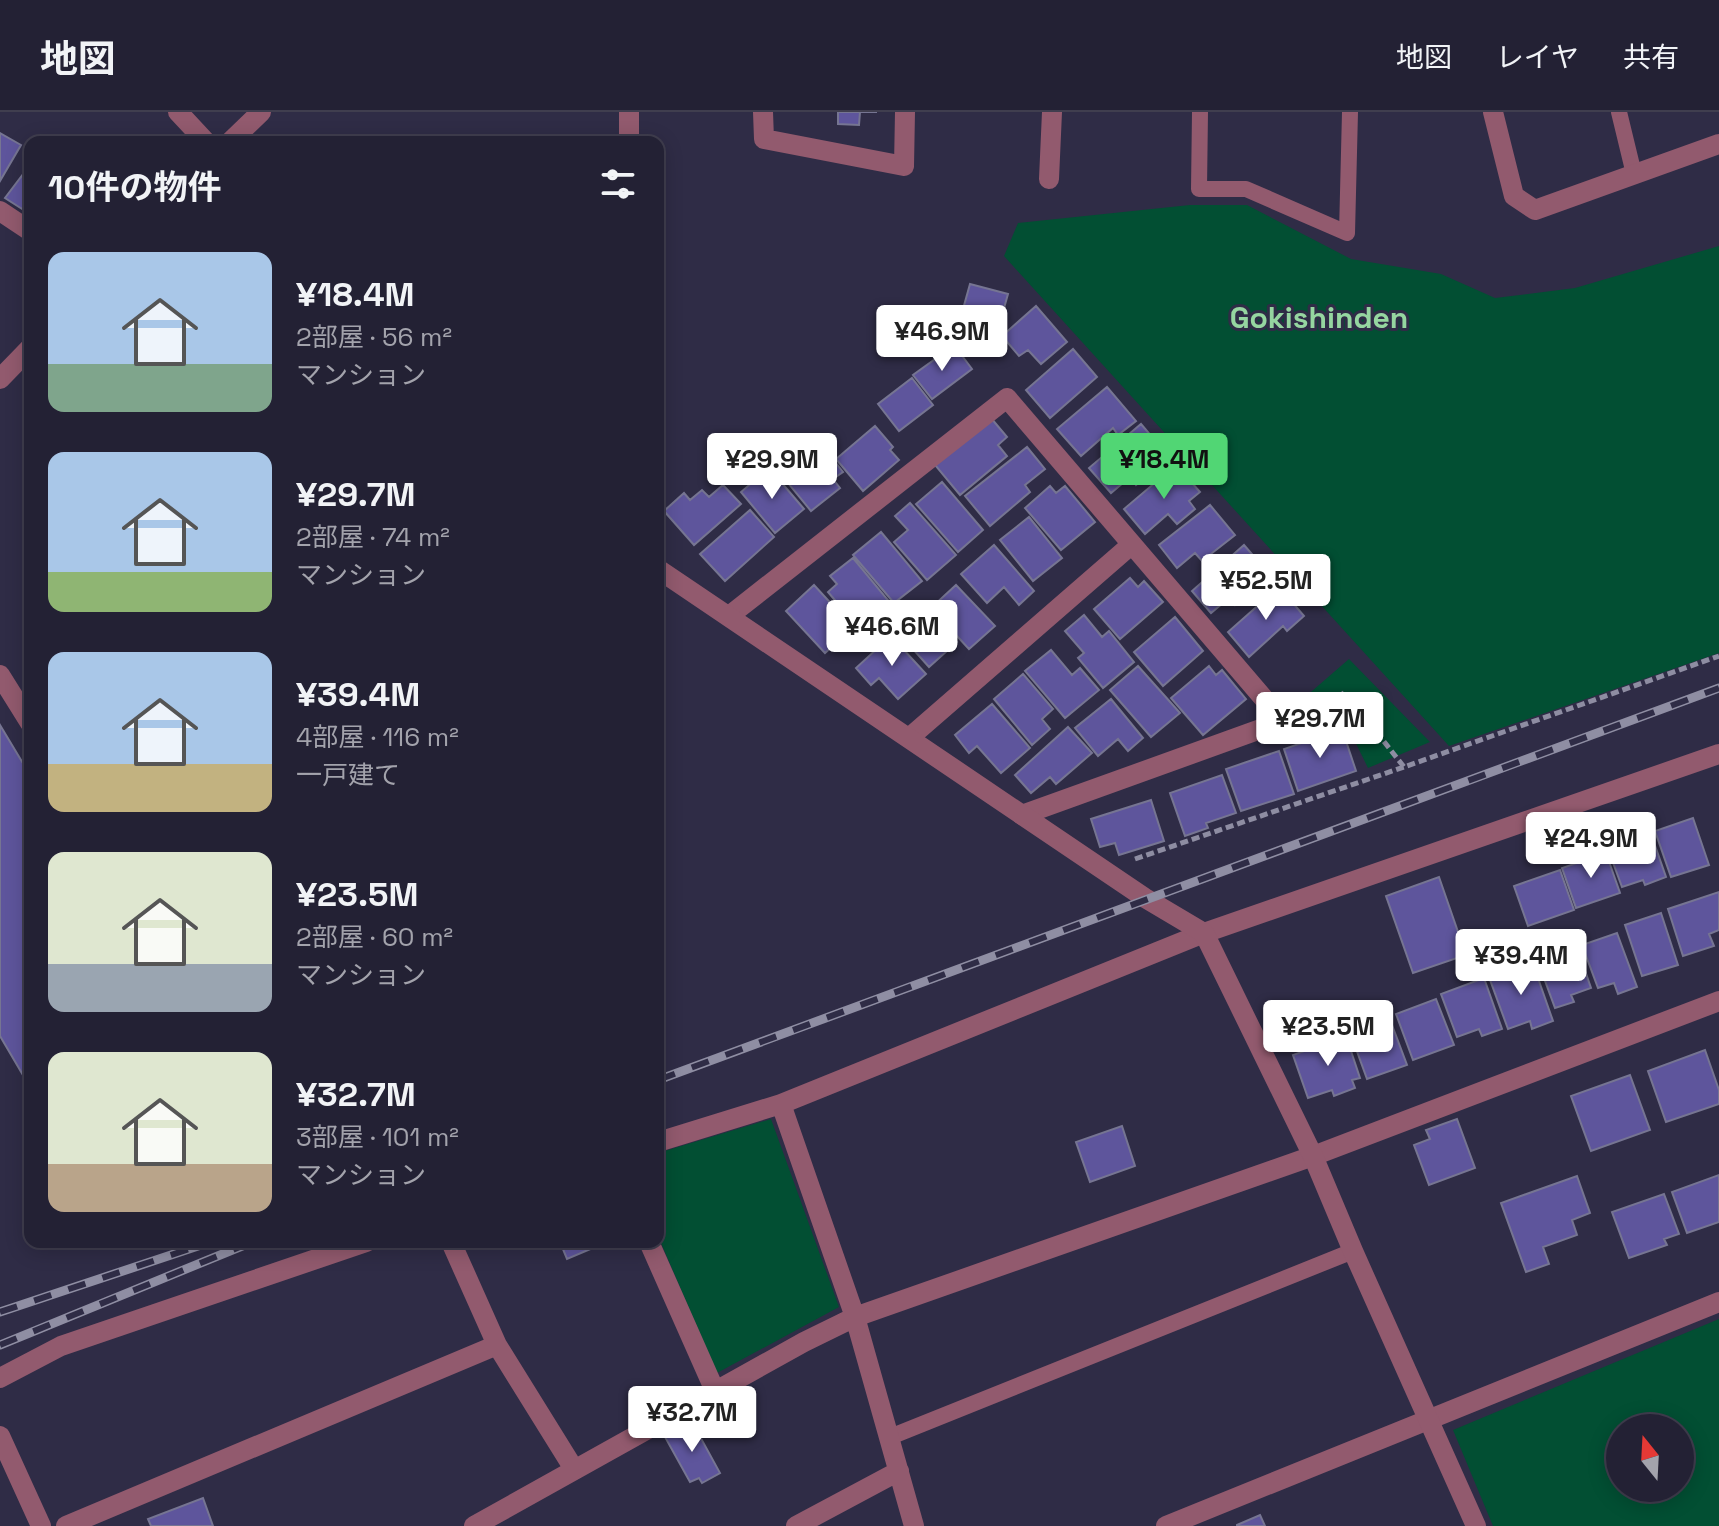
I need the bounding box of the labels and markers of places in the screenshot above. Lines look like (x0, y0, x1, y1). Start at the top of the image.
pin: ¥46.9M (877, 305, 1007, 373)
pin: ¥29.9M (707, 433, 837, 501)
pin: ¥18.4M (1099, 433, 1229, 501)
pin: ¥52.5M (1201, 554, 1331, 622)
pin: ¥46.6M (827, 600, 957, 668)
pin: ¥29.7M (1255, 692, 1385, 760)
pin: ¥24.9M (1526, 812, 1656, 880)
pin: ¥39.4M (1456, 929, 1586, 997)
pin: ¥23.5M (1263, 1000, 1393, 1068)
pin: ¥32.7M (627, 1386, 757, 1454)

